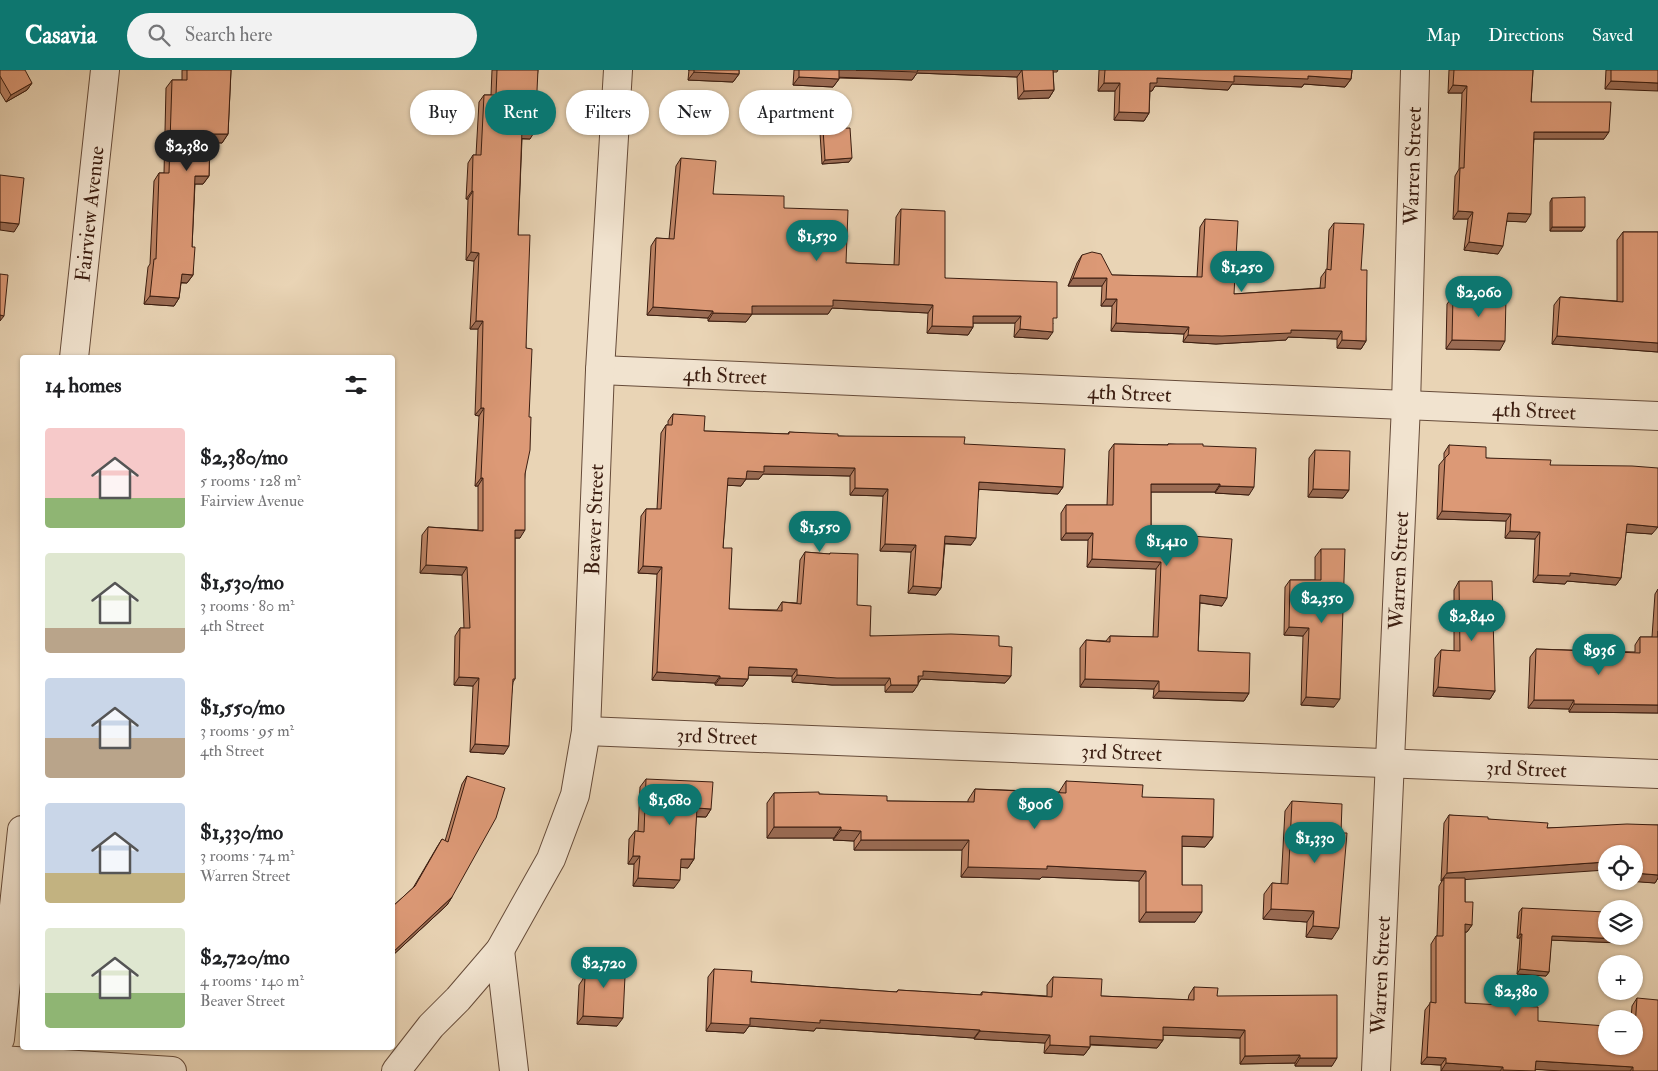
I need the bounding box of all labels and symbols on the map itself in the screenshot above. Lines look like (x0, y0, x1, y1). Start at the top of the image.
street label: Warren Street (1397, 106, 1428, 226)
pin: $2,380 (146, 129, 228, 172)
street label: Fairview Avenue (69, 144, 110, 283)
pin: $1,530 (776, 220, 858, 262)
pin: $1,250 (1201, 250, 1283, 293)
pin: $2,060 (1438, 276, 1520, 318)
street label: 4th Street (682, 360, 768, 391)
street label: 4th Street (1087, 378, 1172, 408)
street label: 4th Street (1491, 395, 1577, 426)
street label: Beaver Street (579, 463, 610, 576)
pin: $1,550 (779, 510, 861, 553)
street label: Warren Street (1382, 511, 1415, 631)
pin: $1,410 (1126, 524, 1208, 567)
pin: $2,350 (1281, 582, 1363, 624)
pin: $2,840 (1431, 600, 1513, 642)
pin: $936 (1569, 634, 1629, 676)
street label: 3rd Street (676, 721, 758, 751)
street label: 3rd Street (1080, 737, 1163, 768)
street label: 3rd Street (1485, 754, 1568, 784)
pin: $1,680 (629, 784, 711, 826)
pin: $906 (1005, 788, 1065, 830)
pin: $1,330 (1274, 822, 1356, 864)
street label: Warren Street (1364, 915, 1396, 1036)
pin: $2,720 (563, 946, 645, 989)
pin: $2,380 (1475, 974, 1557, 1017)

